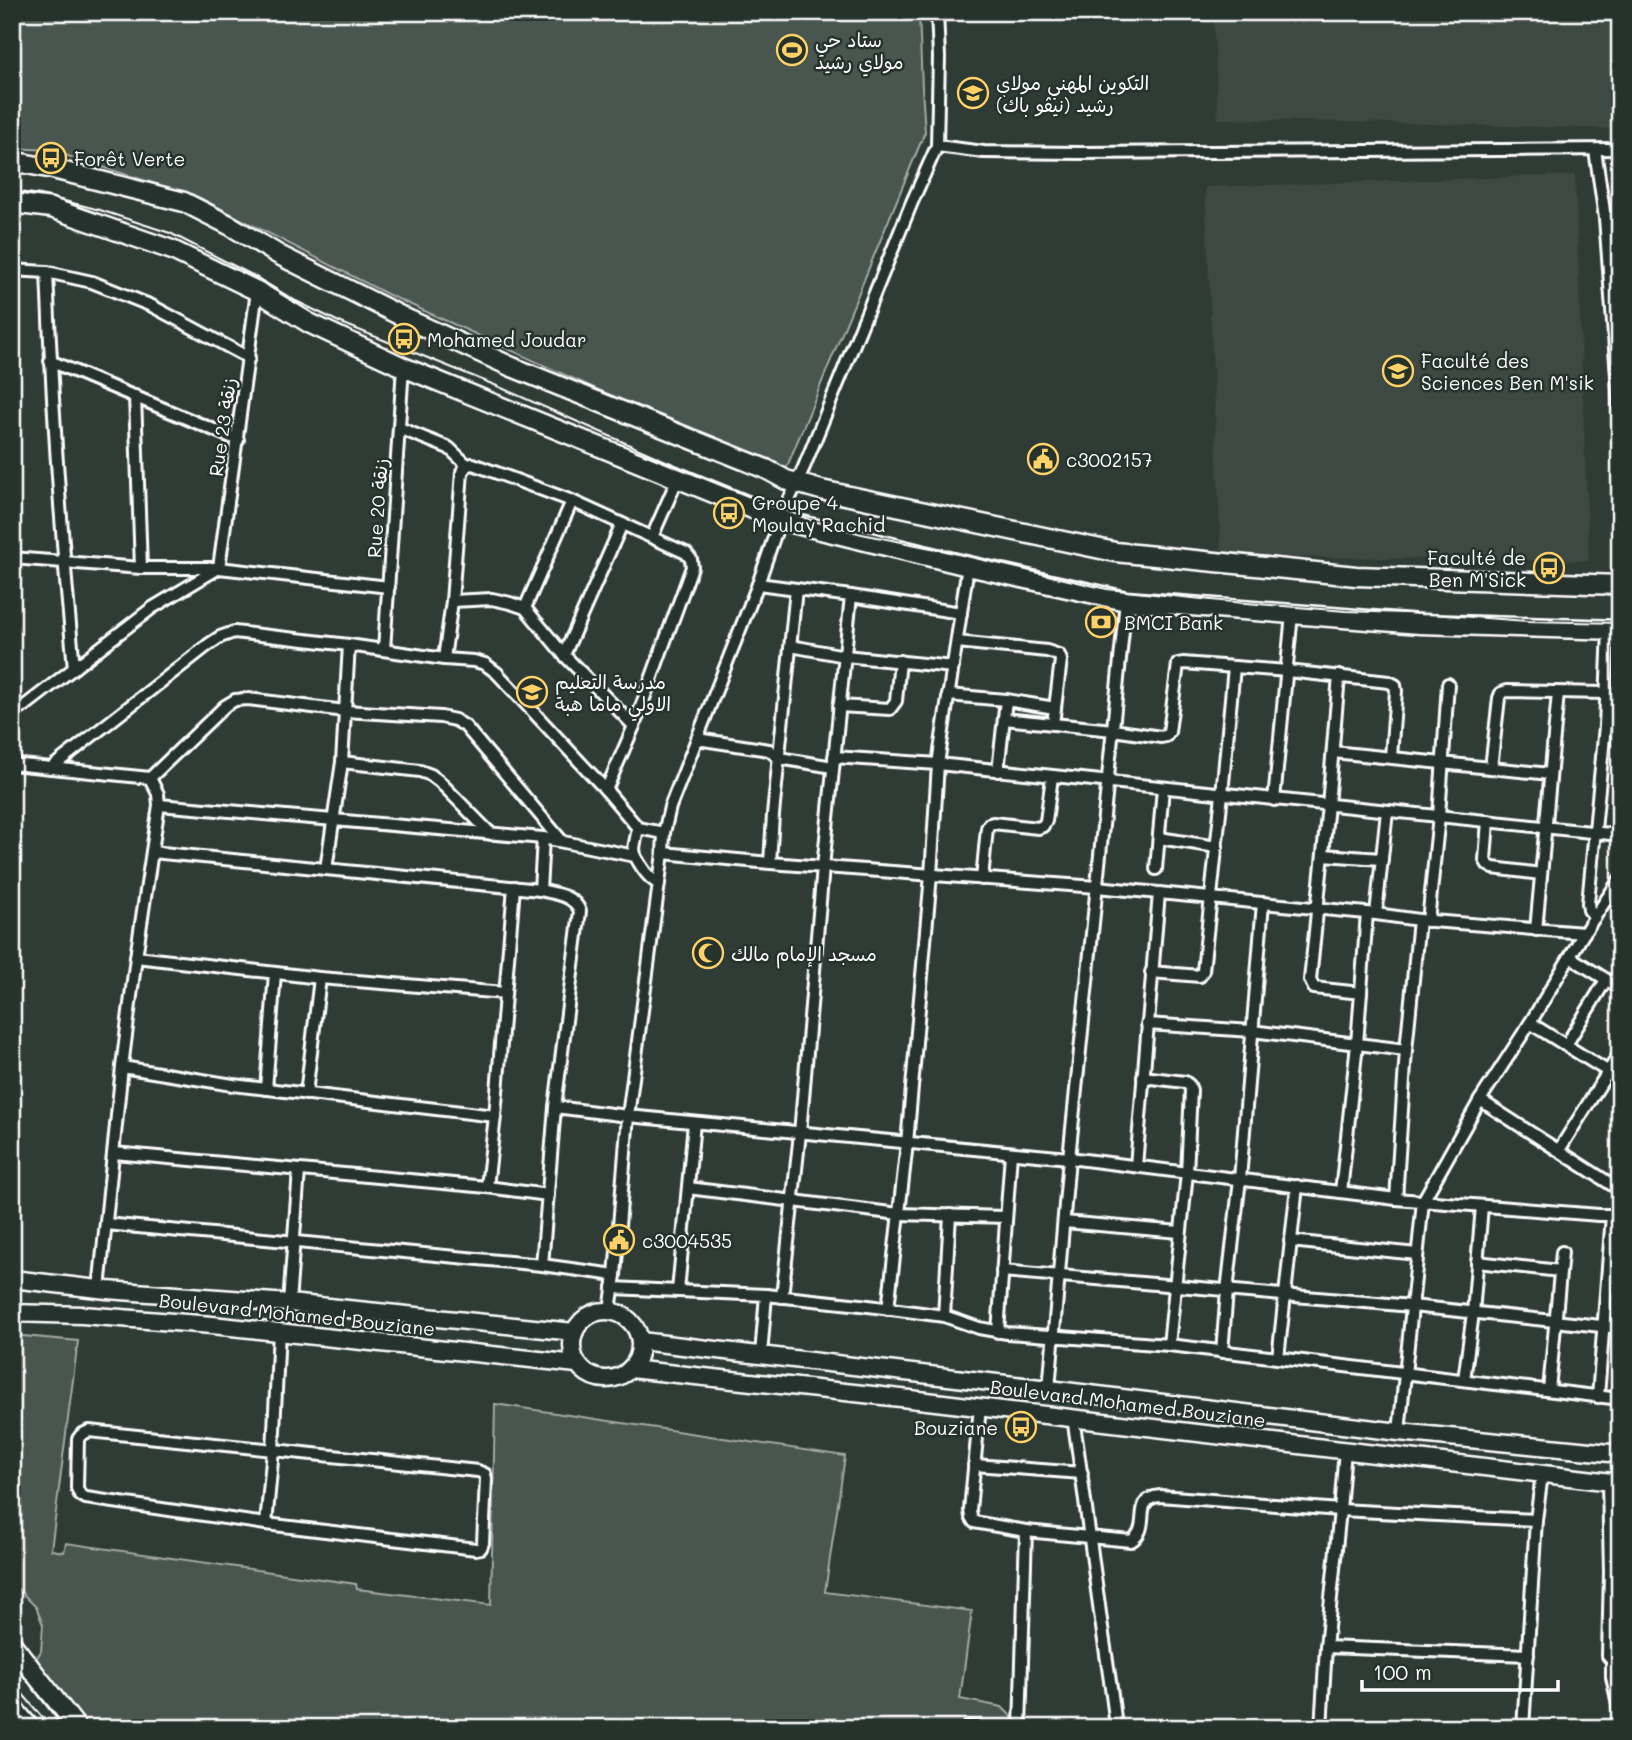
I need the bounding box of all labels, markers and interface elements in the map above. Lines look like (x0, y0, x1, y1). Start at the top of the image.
place label: ستاد حي مولاي رشيد (815, 27, 904, 77)
sports icon: ستاد حي مولاي رشيد (775, 33, 809, 67)
place label: التكوين المهني مولاي رشيد (نيڤو باك) (996, 70, 1149, 117)
school or university icon: التكوين المهني مولاي رشيد (نيڤو باك) (956, 76, 990, 110)
bus stop icon: Forêt Verte (34, 141, 68, 175)
place label: Forêt Verte (74, 146, 185, 171)
bus stop icon: Mohamed Joudar (387, 322, 421, 356)
place label: Mohamed Joudar (427, 327, 587, 352)
place label: Faculté des Sciences Ben M'sik (1421, 348, 1594, 395)
school or university icon: Faculté des Sciences Ben M'sik (1381, 354, 1415, 388)
street label: Rue 23 زنقة (203, 376, 241, 478)
public building icon: c3002157 (1026, 442, 1060, 476)
place label: c3002157 (1066, 447, 1152, 472)
street label: Rue 20 زنقة (361, 457, 393, 559)
place label: Groupe 4 Moulay Rachid (752, 490, 885, 537)
bus stop icon: Groupe 4 Moulay Rachid (712, 496, 746, 530)
place label: Faculté de Ben M'Sick (1427, 545, 1526, 592)
bus stop icon: Faculté de Ben M'Sick (1532, 551, 1566, 585)
bank icon: BMCI Bank (1084, 605, 1118, 639)
place label: BMCI Bank (1124, 610, 1223, 635)
place label: مدرسة التعليم الاولي ماما هبة (555, 669, 671, 721)
school or university icon: مدرسة التعليم الاولي ماما هبة (515, 675, 549, 709)
mosque icon: مسجد الإمام مالك (691, 936, 725, 970)
place label: مسجد الإمام مالك (731, 941, 877, 969)
public building icon: c3004535 (602, 1223, 636, 1257)
place label: c3004535 (642, 1228, 732, 1253)
street label: Boulevard Mohamed Bouziane (158, 1287, 436, 1341)
street label: Boulevard Mohamed Bouziane (989, 1374, 1267, 1432)
bus stop icon: Bouziane (1004, 1410, 1038, 1444)
place label: Bouziane (914, 1415, 998, 1440)
scale bar (1362, 1649, 1558, 1693)
text: 100 m (1373, 1658, 1432, 1685)

